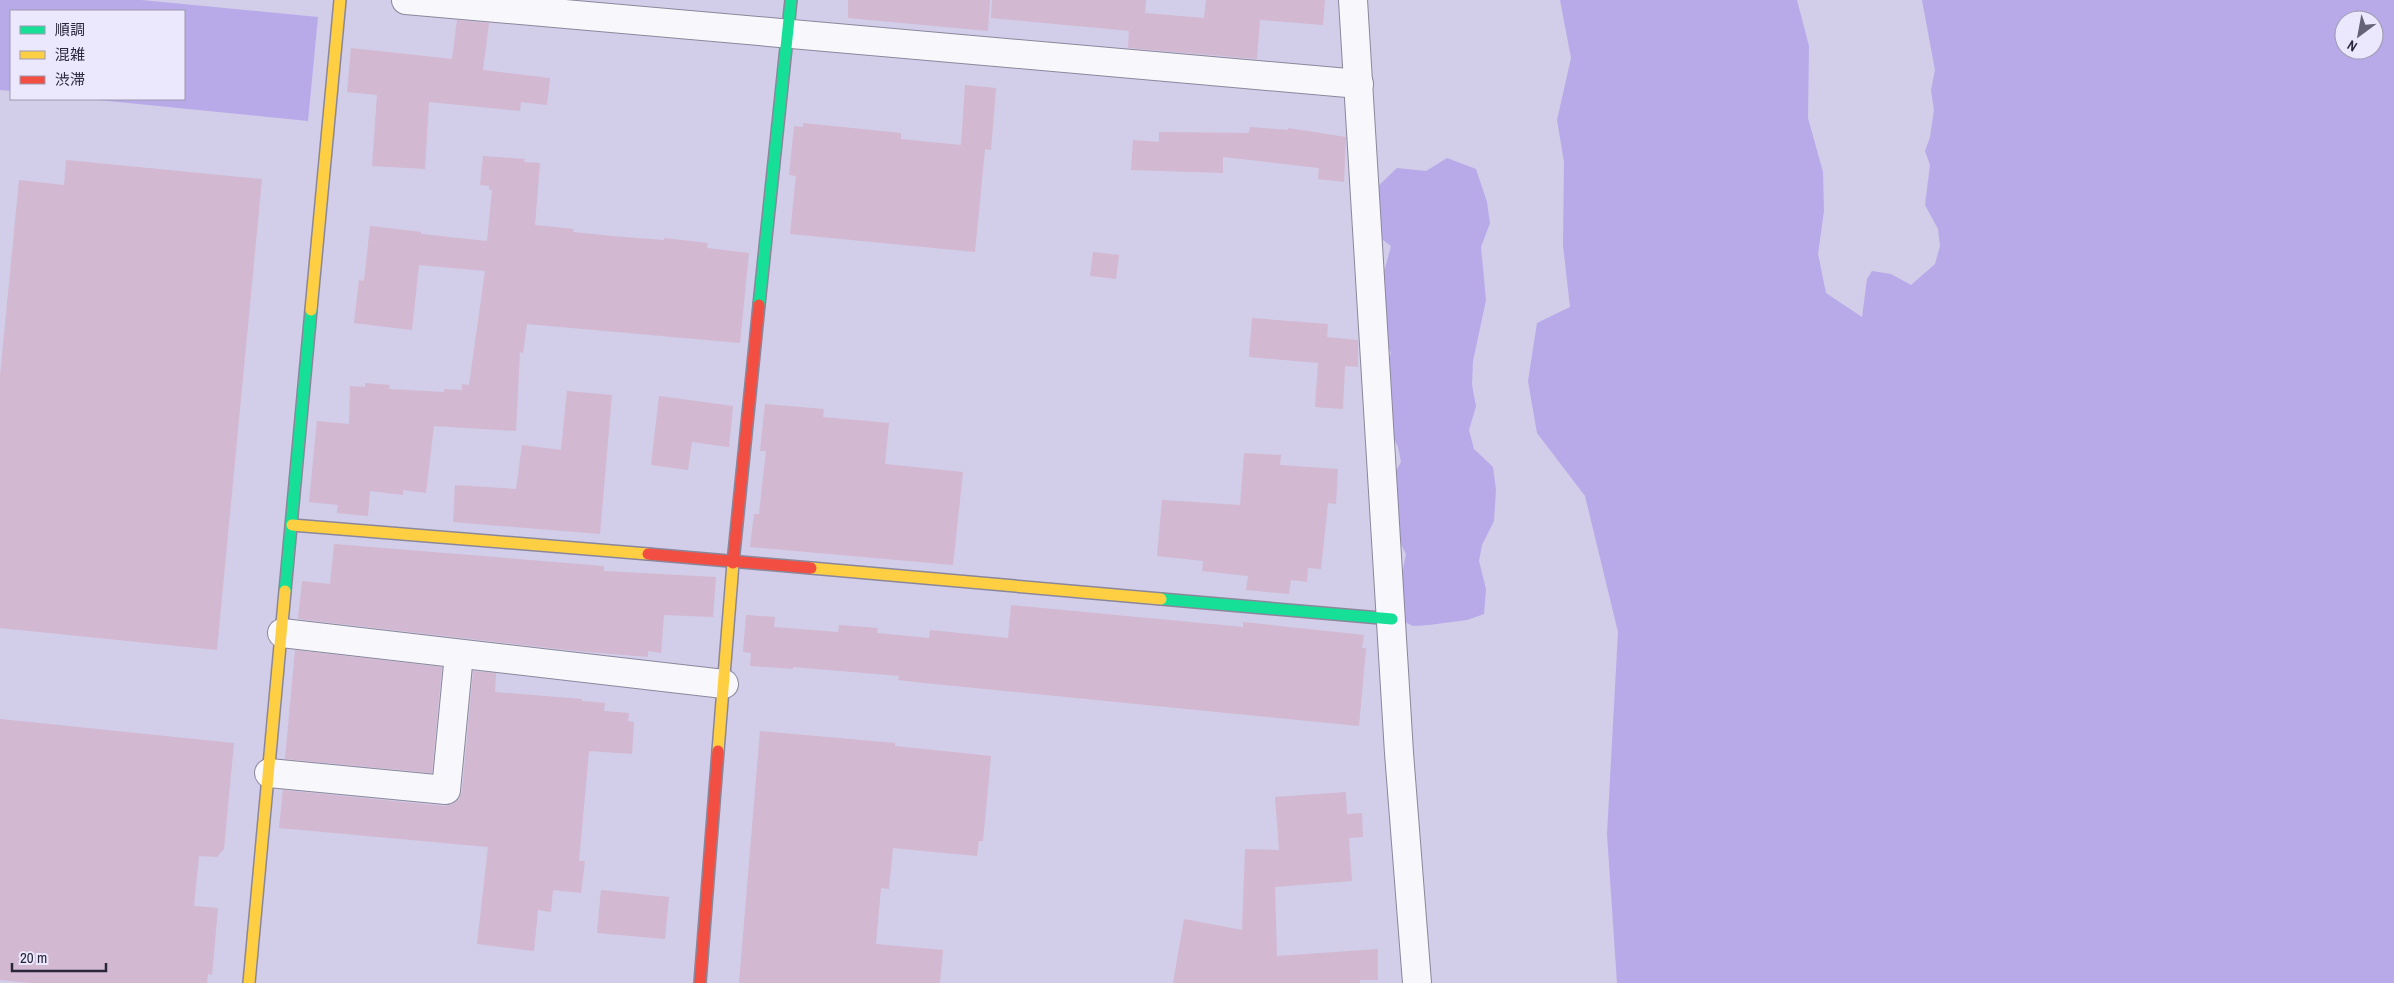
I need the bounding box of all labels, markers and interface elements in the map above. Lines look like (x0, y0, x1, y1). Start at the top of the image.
legend (10, 10, 185, 100)
north arrow (2334, 10, 2384, 60)
text: 順調 (55, 19, 85, 40)
text: N (2344, 36, 2360, 56)
text: 混雑 (55, 44, 85, 65)
text: 渋滞 (55, 69, 85, 90)
scale bar (12, 940, 106, 972)
text: 20 m (20, 947, 47, 968)

